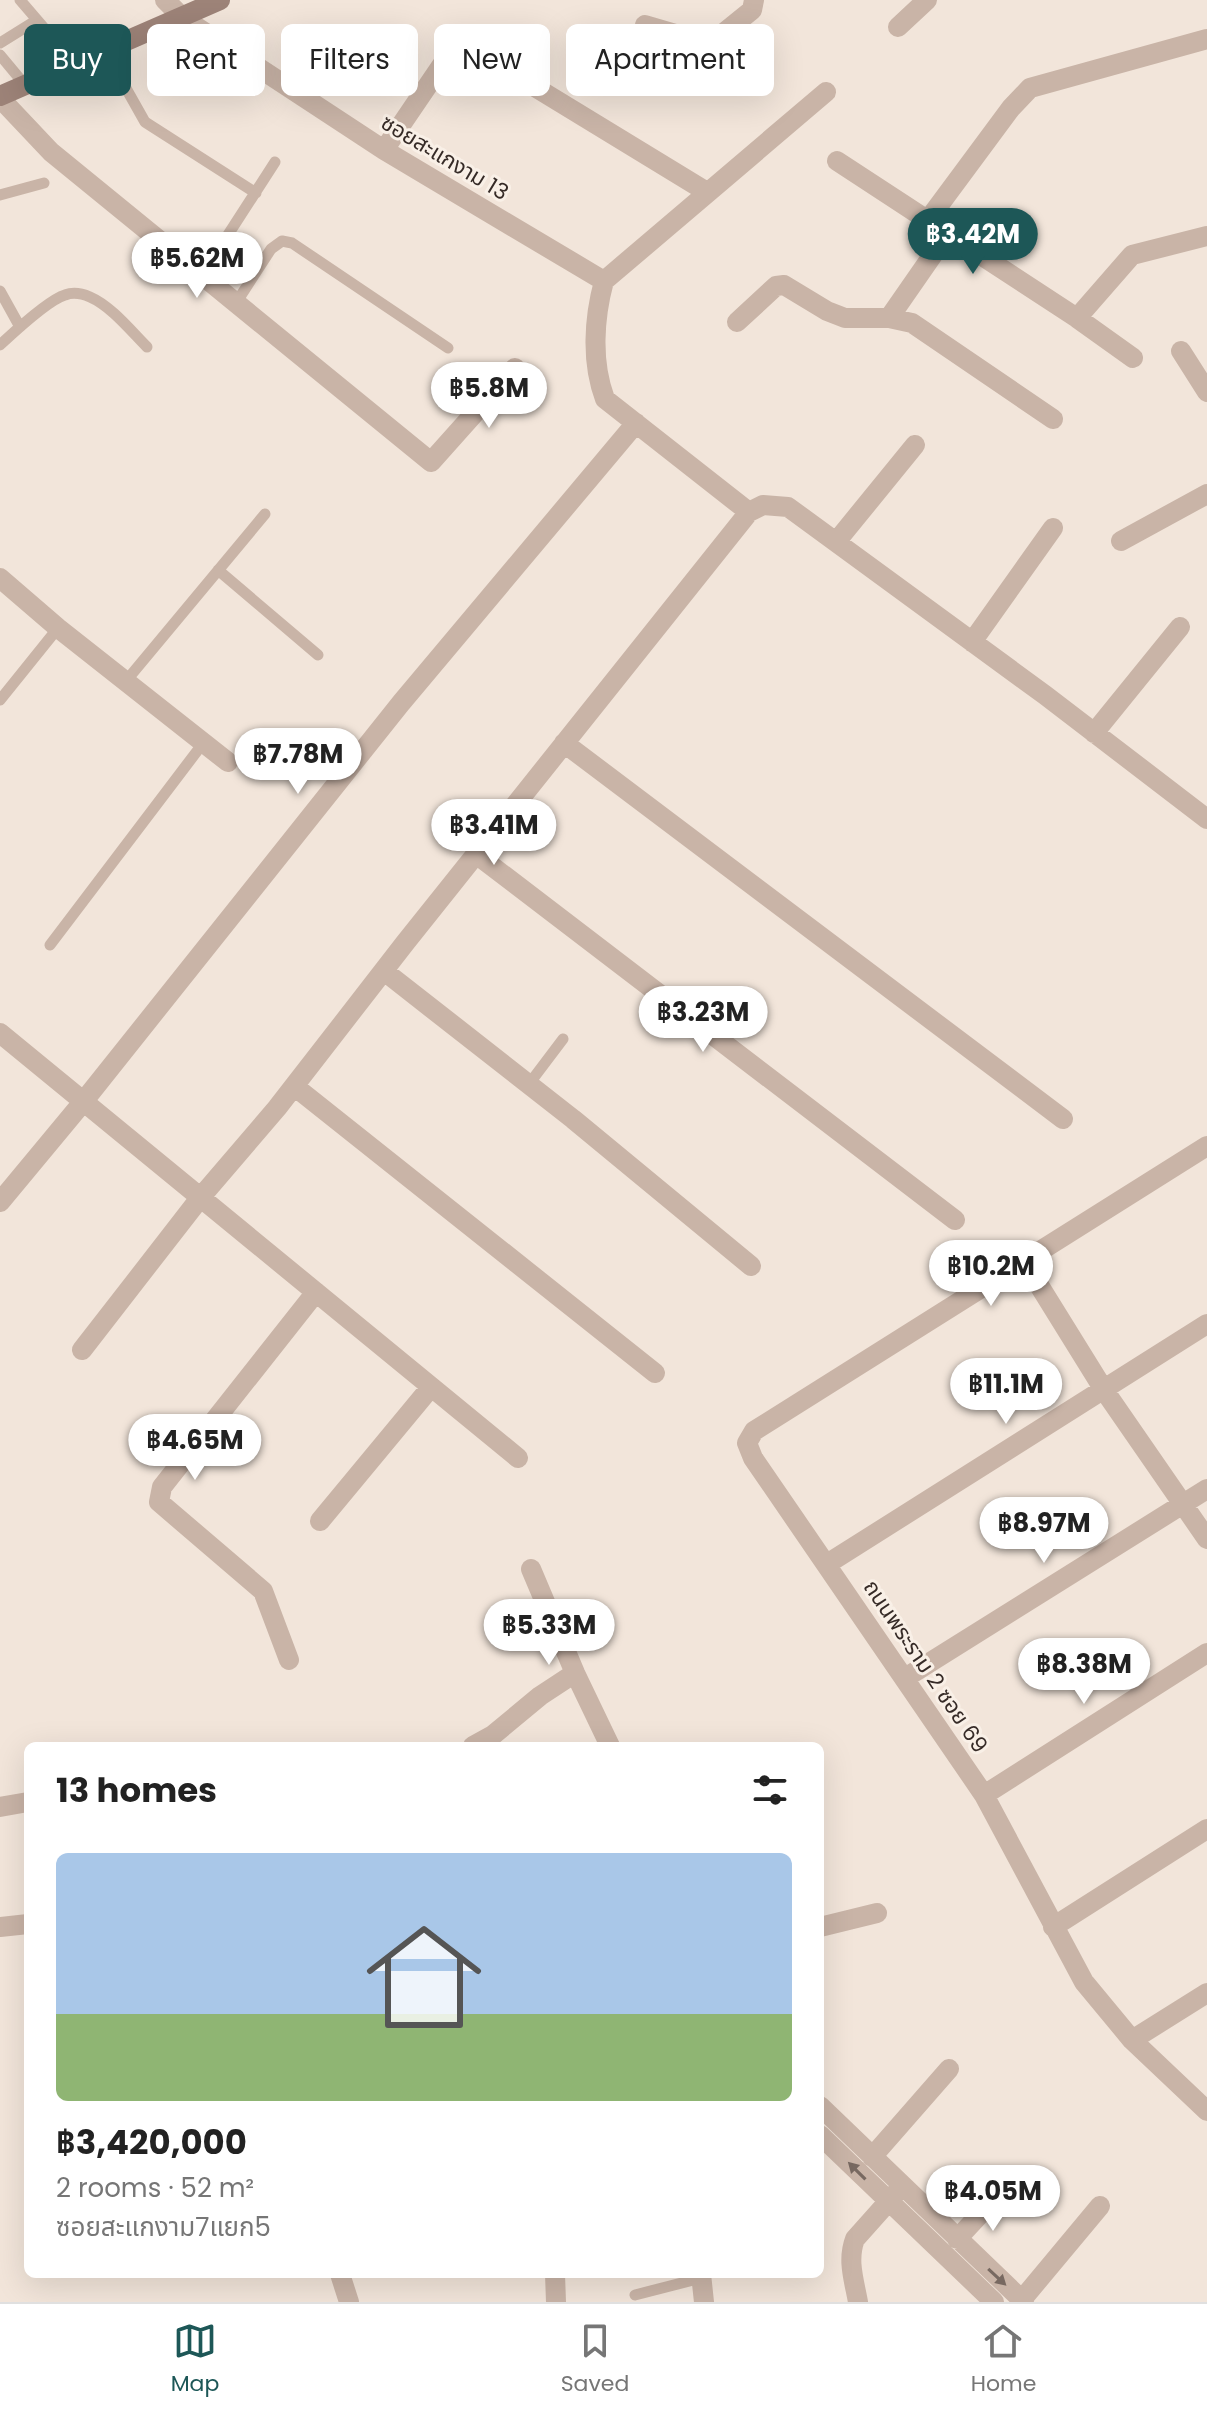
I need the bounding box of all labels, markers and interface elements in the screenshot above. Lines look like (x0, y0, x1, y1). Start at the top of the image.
chip: Buy (24, 24, 131, 96)
chip: Rent (147, 24, 265, 96)
chip: Filters (281, 24, 418, 96)
chip: New (434, 24, 550, 96)
chip: Apartment (566, 24, 774, 96)
street label: ซอยสะแกงาม 13 (375, 107, 514, 208)
pin: ฿3.42M (908, 208, 1038, 276)
text: ฿3.42M (926, 216, 1020, 252)
pin: ฿5.62M (132, 232, 262, 300)
text: ฿5.62M (150, 240, 244, 276)
pin: ฿5.8M (433, 362, 545, 430)
text: ฿5.8M (449, 370, 529, 406)
pin: ฿7.78M (233, 728, 363, 796)
text: ฿7.78M (253, 736, 343, 772)
pin: ฿3.41M (429, 799, 559, 867)
text: ฿3.41M (449, 807, 539, 843)
pin: ฿3.23M (638, 986, 768, 1054)
text: ฿3.23M (657, 994, 749, 1030)
pin: ฿10.2M (926, 1240, 1056, 1308)
text: ฿10.2M (947, 1248, 1035, 1284)
pin: ฿11.1M (941, 1358, 1071, 1426)
text: ฿11.1M (968, 1366, 1044, 1402)
pin: ฿4.65M (130, 1414, 260, 1482)
text: ฿4.65M (146, 1422, 244, 1458)
pin: ฿8.97M (979, 1497, 1109, 1565)
text: ฿8.97M (997, 1505, 1091, 1541)
street label: ถนนพระราม 2 ซอย 69 (856, 1574, 995, 1759)
pin: ฿5.33M (484, 1599, 614, 1667)
text: ฿5.33M (502, 1607, 596, 1643)
pin: ฿8.38M (1019, 1638, 1149, 1706)
text: ฿8.38M (1036, 1646, 1132, 1682)
text: 13 homes (56, 1766, 217, 1814)
icon: filters (748, 1768, 792, 1812)
icon: home (352, 1905, 496, 2049)
text: ฿3,420,000 (56, 2118, 247, 2166)
one-way arrow (848, 2162, 867, 2181)
pin: ฿4.05M (928, 2165, 1058, 2233)
text: 2 rooms · 52 m² (56, 2170, 254, 2206)
text: ฿4.05M (944, 2173, 1042, 2209)
text: ซอยสะแกงาม7แยก5 (56, 2209, 271, 2245)
one-way arrow (987, 2267, 1006, 2285)
tab: Map (171, 2319, 219, 2400)
tab: Saved (561, 2319, 629, 2400)
tab: Home (971, 2319, 1036, 2400)

